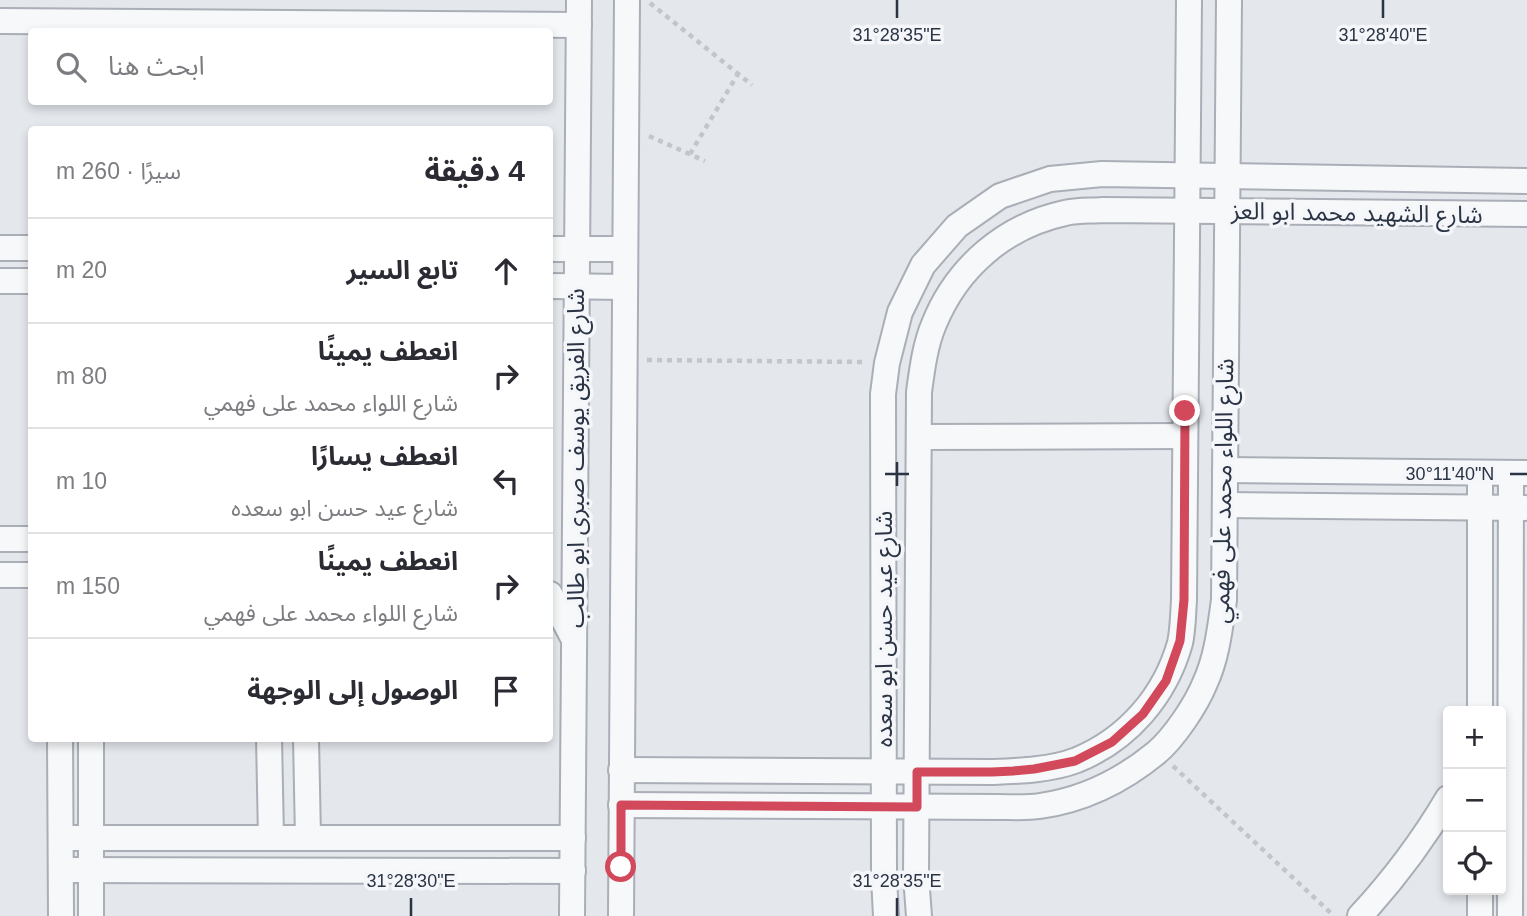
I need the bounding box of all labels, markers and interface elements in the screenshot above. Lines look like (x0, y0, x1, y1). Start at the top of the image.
text: 31°28'35"E (852, 25, 942, 45)
text: 31°28'40"E (1338, 25, 1428, 45)
search box (28, 28, 553, 105)
icon: search (52, 48, 90, 86)
text: ابحث هنا (108, 51, 205, 81)
text: 4 دقيقة (424, 154, 525, 187)
text: سيرًا · 260 m (56, 158, 181, 184)
street label: شارع الشهيد محمد ابو العز (1230, 197, 1483, 232)
icon: ahead (487, 252, 525, 290)
text: تابع السير (346, 255, 458, 285)
text: 20 m (56, 257, 107, 283)
street label: شارع الفريق يوسف صبرى ابو طالب (562, 288, 593, 628)
text: انعطف يمينًا (318, 336, 458, 366)
icon: right (487, 357, 525, 395)
street label: شارع اللواء محمد على فهمي (1207, 358, 1244, 624)
text: 80 m (56, 363, 107, 389)
text: شارع اللواء محمد على فهمي (204, 390, 458, 416)
route end (1169, 395, 1200, 426)
text: انعطف يسارًا (311, 441, 458, 471)
icon: left (487, 462, 525, 500)
text: 30°11'40"N (1406, 464, 1494, 484)
text: 10 m (56, 468, 107, 494)
text: شارع عيد حسن ابو سعده (231, 495, 458, 521)
street label: شارع عيد حسن ابو سعده (870, 511, 901, 747)
text: انعطف يمينًا (318, 546, 458, 576)
icon: right (487, 567, 525, 605)
text: 150 m (56, 573, 120, 599)
text: شارع اللواء محمد على فهمي (204, 600, 458, 626)
icon: arrive (487, 672, 525, 710)
text: الوصول إلى الوجهة (247, 675, 458, 705)
map controls (1443, 706, 1506, 895)
button: + (1443, 706, 1506, 769)
button: − (1443, 769, 1506, 832)
button: locate (1443, 832, 1506, 895)
route start (605, 851, 636, 882)
text: 31°28'30"E (366, 871, 456, 891)
text: 31°28'35"E (852, 871, 942, 891)

